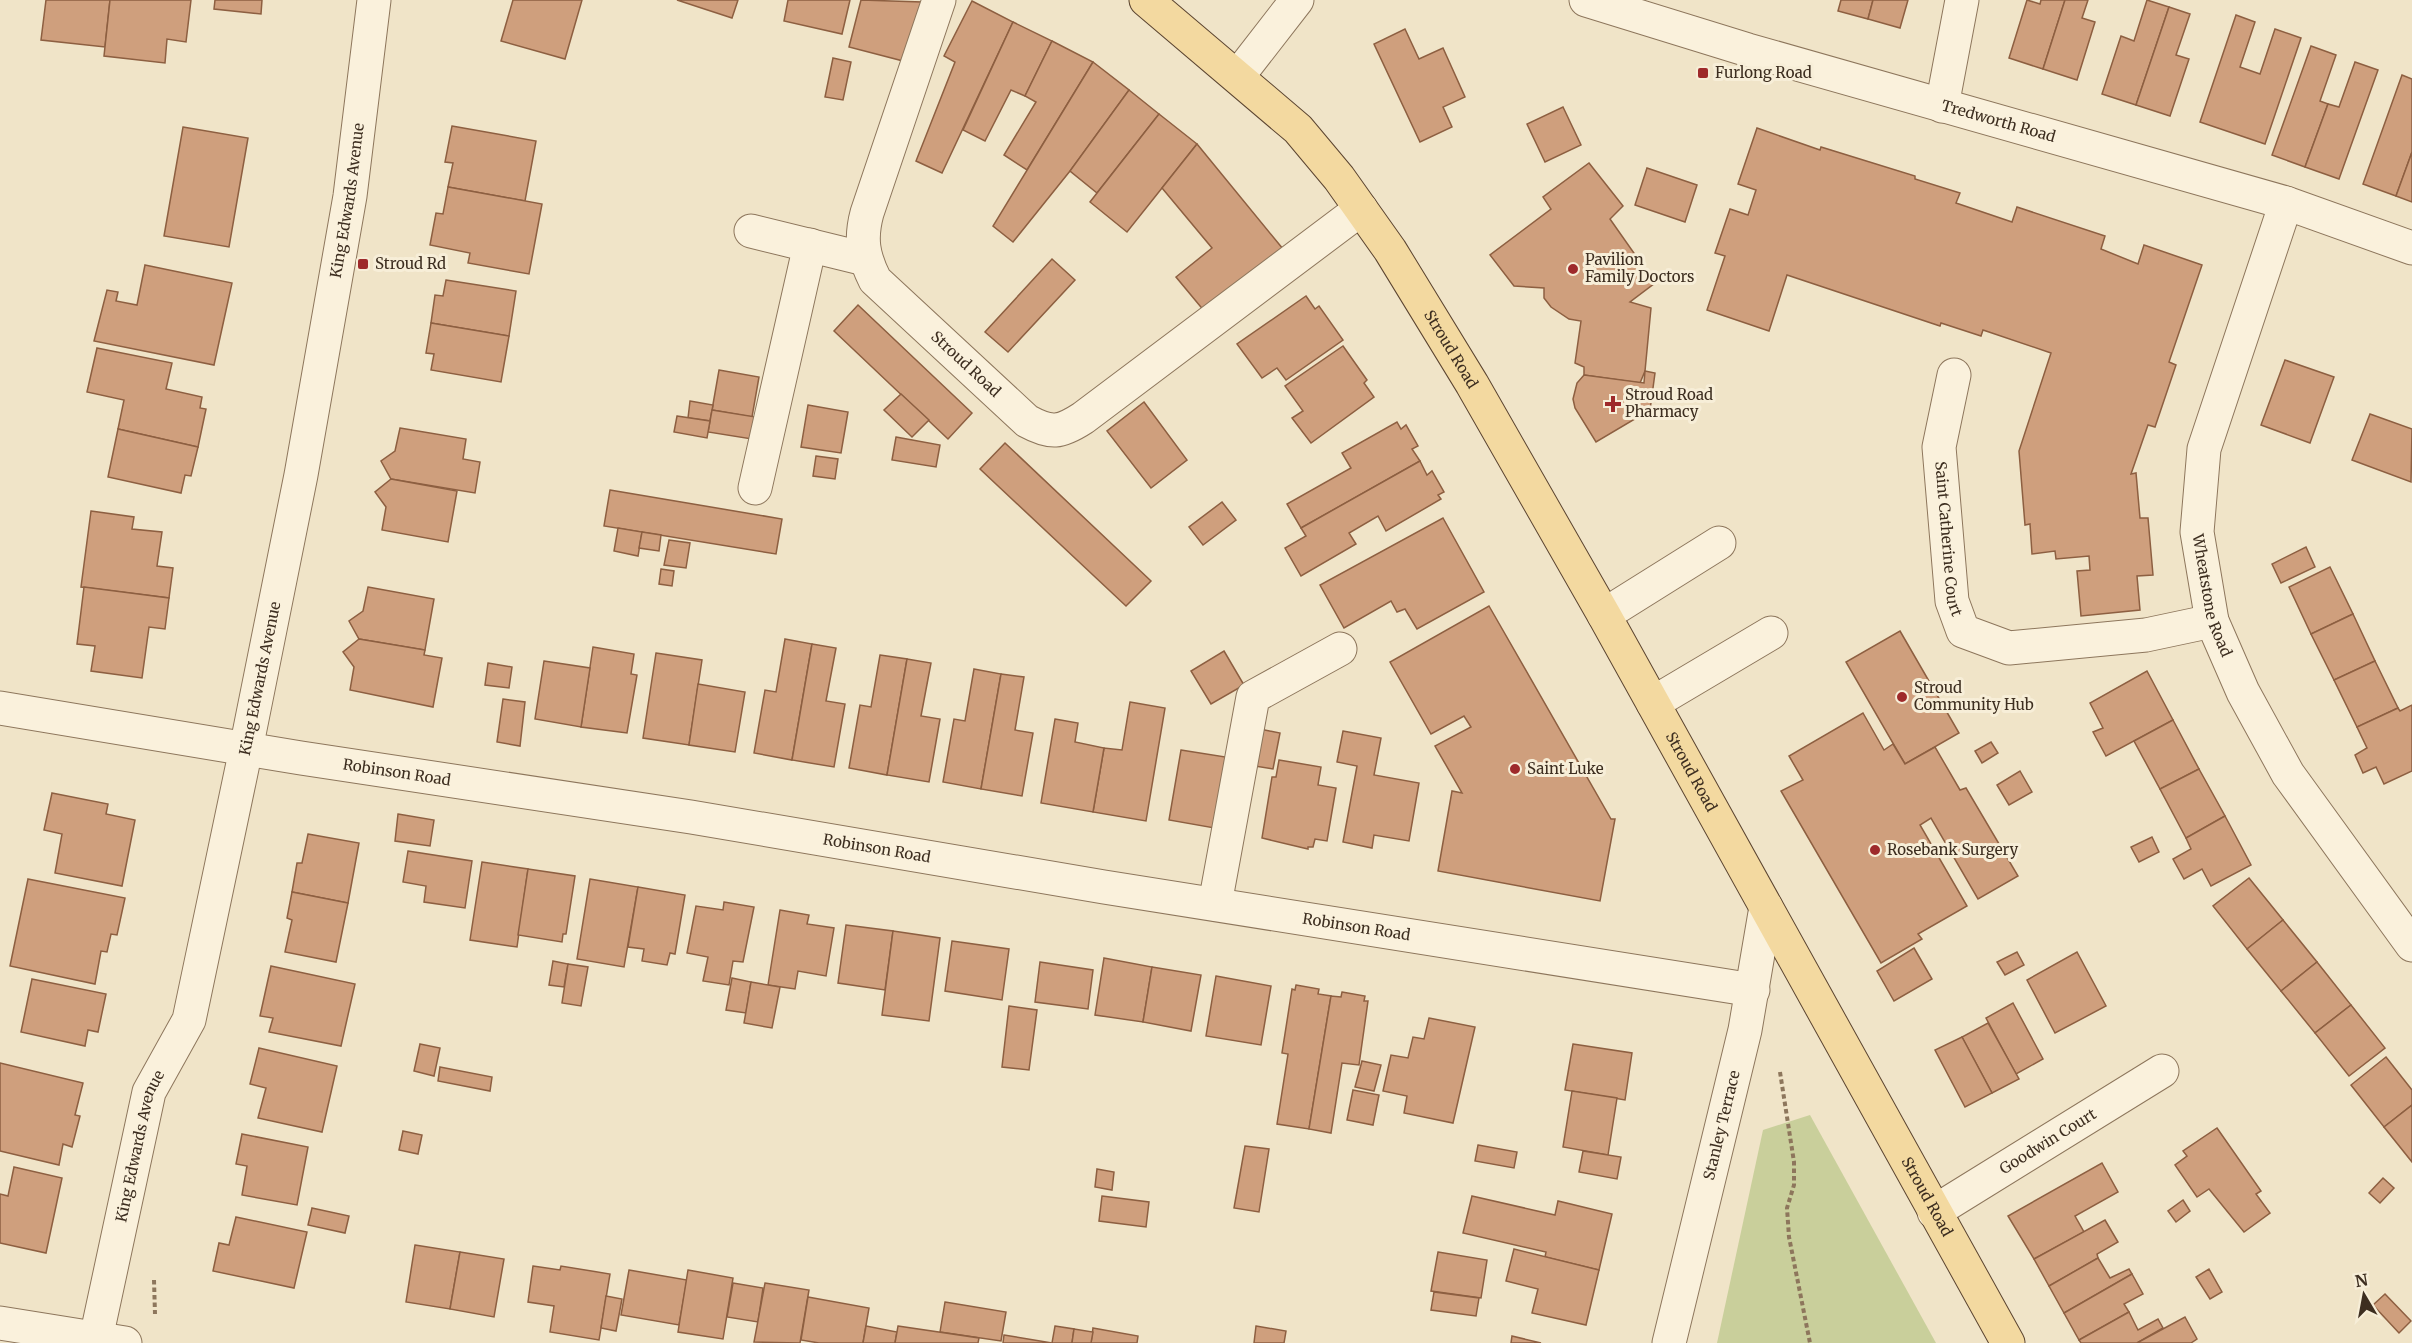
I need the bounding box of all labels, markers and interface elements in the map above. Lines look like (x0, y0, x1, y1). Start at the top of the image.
place label: Furlong Road (1715, 63, 1812, 82)
marker: Furlong Road (1696, 66, 1710, 80)
street label: Tredworth Road (1939, 96, 2058, 146)
street label: King Edwards Avenue (326, 122, 368, 279)
place label: Pavilion Family Doctors (1585, 250, 1694, 286)
place label: Stroud Rd (375, 254, 446, 273)
marker: Stroud Rd (356, 257, 370, 271)
marker: Pavilion Family Doctors (1566, 262, 1580, 276)
street label: Stroud Road (1420, 307, 1482, 392)
street label: Stroud Road (927, 327, 1005, 401)
place label: Stroud Road Pharmacy (1625, 385, 1713, 421)
marker: Stroud Road Pharmacy (1606, 397, 1620, 411)
street label: Saint Catherine Court (1931, 461, 1967, 619)
street label: Wheatstone Road (2188, 532, 2236, 660)
street label: King Edwards Avenue (235, 600, 284, 757)
place label: Stroud Community Hub (1914, 678, 2034, 714)
marker: Stroud Community Hub (1895, 690, 1909, 704)
street label: Stroud Road (1662, 728, 1721, 815)
street label: Robinson Road (342, 754, 452, 790)
place label: Saint Luke (1527, 759, 1604, 778)
marker: Saint Luke (1508, 762, 1522, 776)
street label: Robinson Road (822, 830, 932, 866)
place label: Rosebank Surgery (1887, 840, 2019, 859)
marker: Rosebank Surgery (1868, 843, 1882, 857)
street label: Robinson Road (1301, 909, 1412, 944)
street label: King Edwards Avenue (111, 1066, 168, 1224)
street label: Stanley Terrace (1699, 1068, 1744, 1182)
street label: Goodwin Court (1996, 1104, 2100, 1178)
street label: Stroud Road (1898, 1153, 1957, 1240)
north arrow (2334, 1265, 2394, 1325)
text: N (2353, 1269, 2370, 1291)

